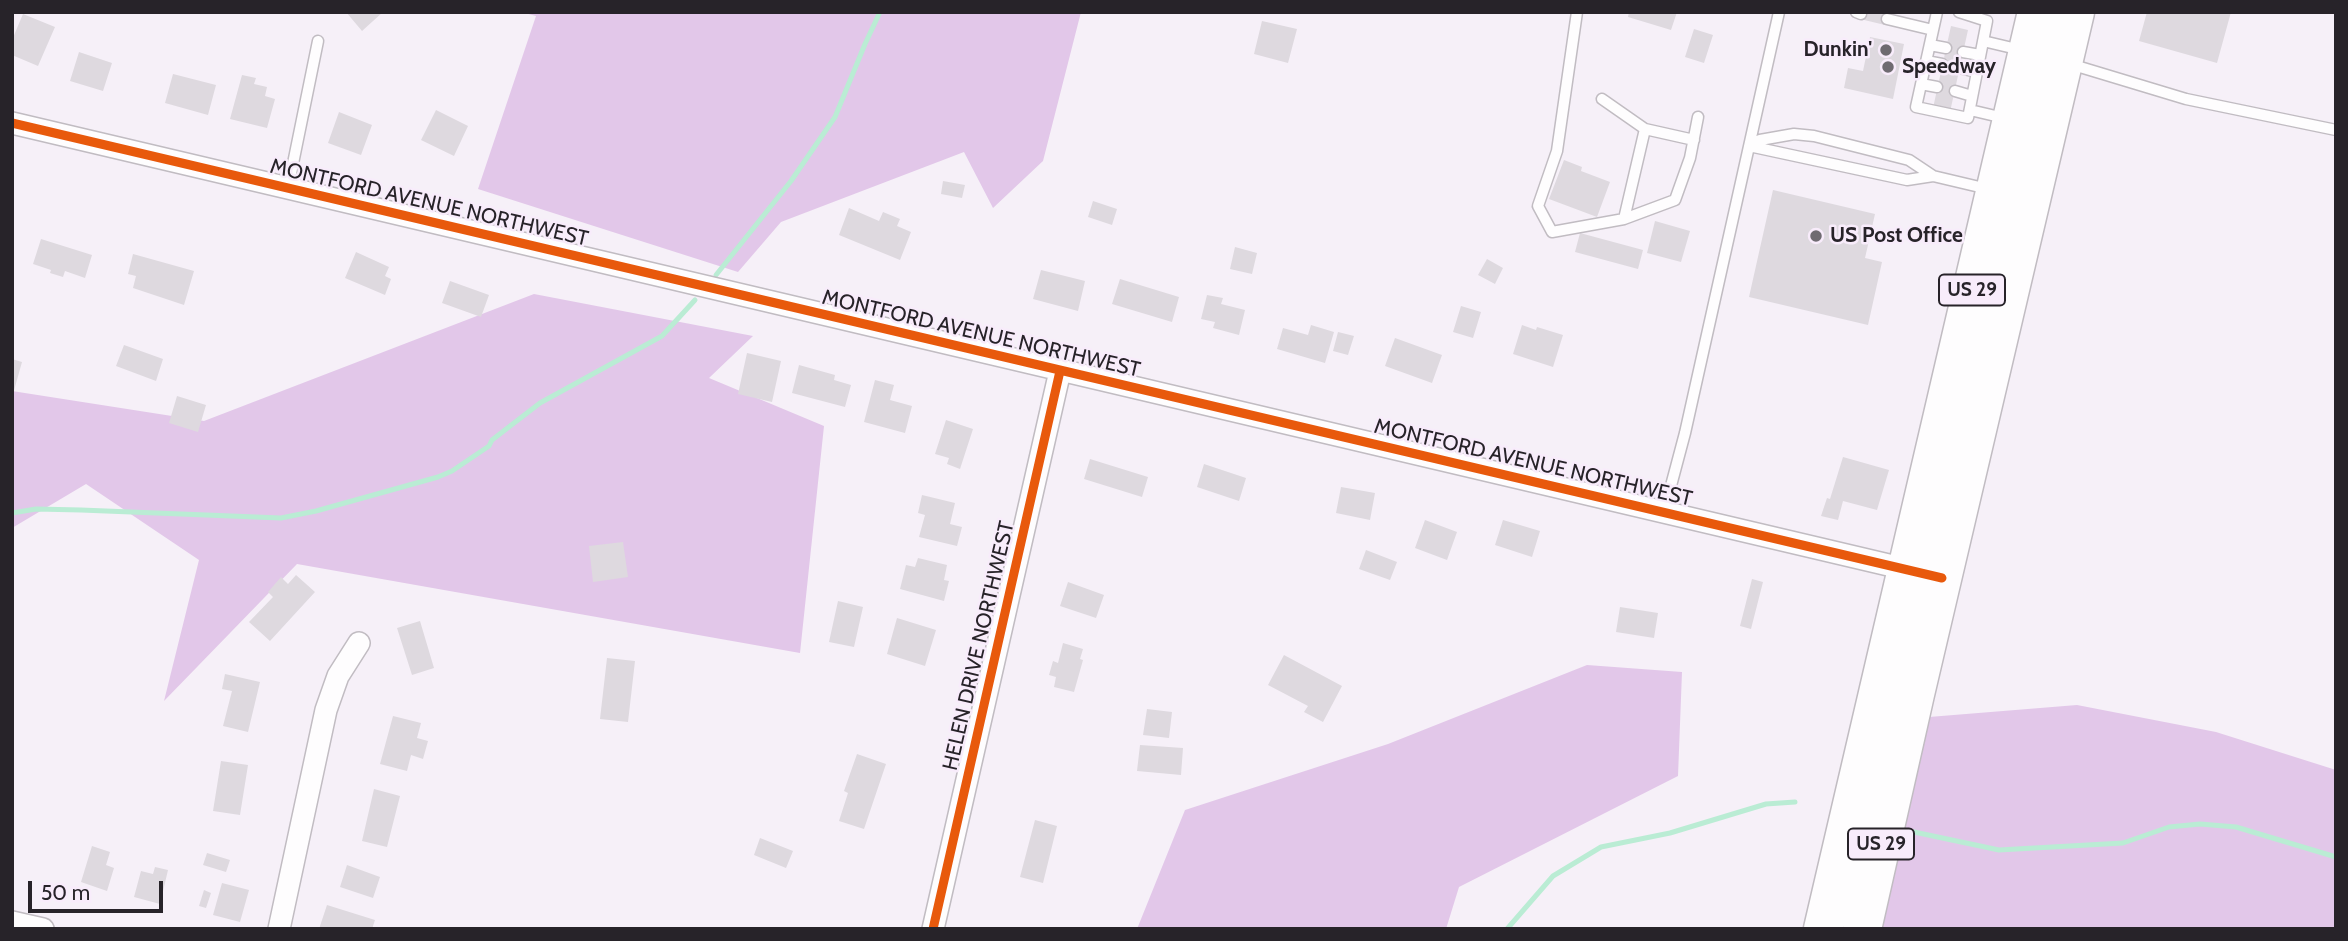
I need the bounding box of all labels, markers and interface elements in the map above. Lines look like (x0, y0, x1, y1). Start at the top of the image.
place label: Dunkin' (1804, 37, 1872, 63)
marker: Dunkin' (1878, 42, 1894, 58)
place label: Speedway (1902, 54, 1996, 80)
marker: Speedway (1880, 59, 1896, 75)
street label: MONTFORD AVENUE NORTHWEST (267, 154, 591, 252)
place label: US Post Office (1830, 223, 1963, 249)
marker: US Post Office (1808, 228, 1824, 244)
road number: US 29 (1939, 274, 2005, 306)
street label: MONTFORD AVENUE NORTHWEST (819, 285, 1143, 383)
street label: MONTFORD AVENUE NORTHWEST (1371, 414, 1695, 512)
street label: HELEN DRIVE NORTHWEST (938, 519, 1020, 773)
road number: US 29 (1848, 828, 1914, 860)
scale bar (32, 867, 166, 911)
text: 50 m (41, 880, 90, 905)

